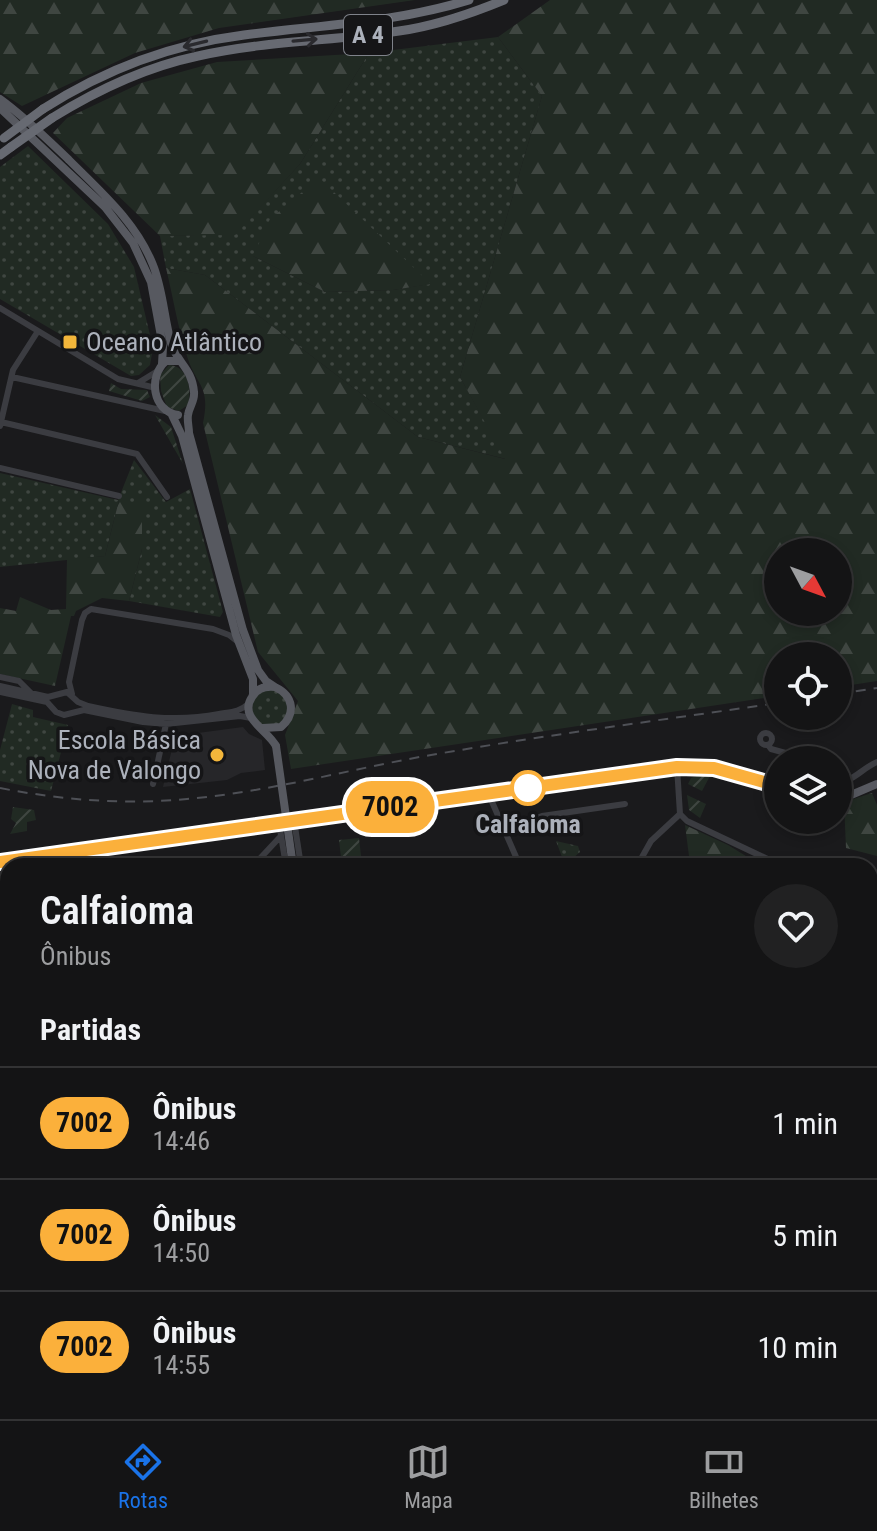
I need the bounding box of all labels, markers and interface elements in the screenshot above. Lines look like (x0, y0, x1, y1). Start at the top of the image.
road number: A 4 (344, 15, 392, 55)
one-way arrow (291, 32, 318, 47)
one-way arrow (183, 38, 209, 53)
place label: Oceano Atlântico (86, 327, 262, 357)
marker: Oceano Atlântico (61, 333, 79, 351)
north arrow (764, 538, 852, 626)
map controls (764, 538, 852, 834)
button: locate (764, 642, 852, 730)
place label: Escola Básica Nova de Valongo (28, 725, 201, 785)
marker: Escola Básica Nova de Valongo (208, 746, 226, 764)
button: layers (764, 746, 852, 834)
marker: Calfaioma (511, 771, 545, 805)
line badge: 7002 (334, 781, 446, 833)
text: 7002 (362, 790, 418, 823)
place label: Calfaioma (475, 809, 581, 839)
button: heart (754, 884, 838, 968)
text: Calfaioma (40, 889, 194, 933)
text: Ônibus (40, 941, 111, 971)
text: Partidas (40, 1012, 141, 1047)
text: Ônibus (153, 1091, 236, 1126)
text: 7002 (56, 1106, 113, 1139)
text: 1 min (772, 1106, 838, 1141)
text: 14:46 (153, 1126, 210, 1156)
text: Ônibus (153, 1203, 236, 1238)
text: 7002 (56, 1218, 113, 1251)
text: 5 min (772, 1218, 838, 1253)
text: 14:50 (153, 1238, 210, 1268)
text: Ônibus (153, 1315, 236, 1350)
text: 7002 (56, 1330, 113, 1363)
text: 10 min (757, 1330, 838, 1365)
text: 14:55 (153, 1350, 210, 1380)
tab: Rotas (118, 1440, 168, 1513)
tab: Mapa (404, 1440, 453, 1513)
tab: Bilhetes (689, 1440, 759, 1513)

